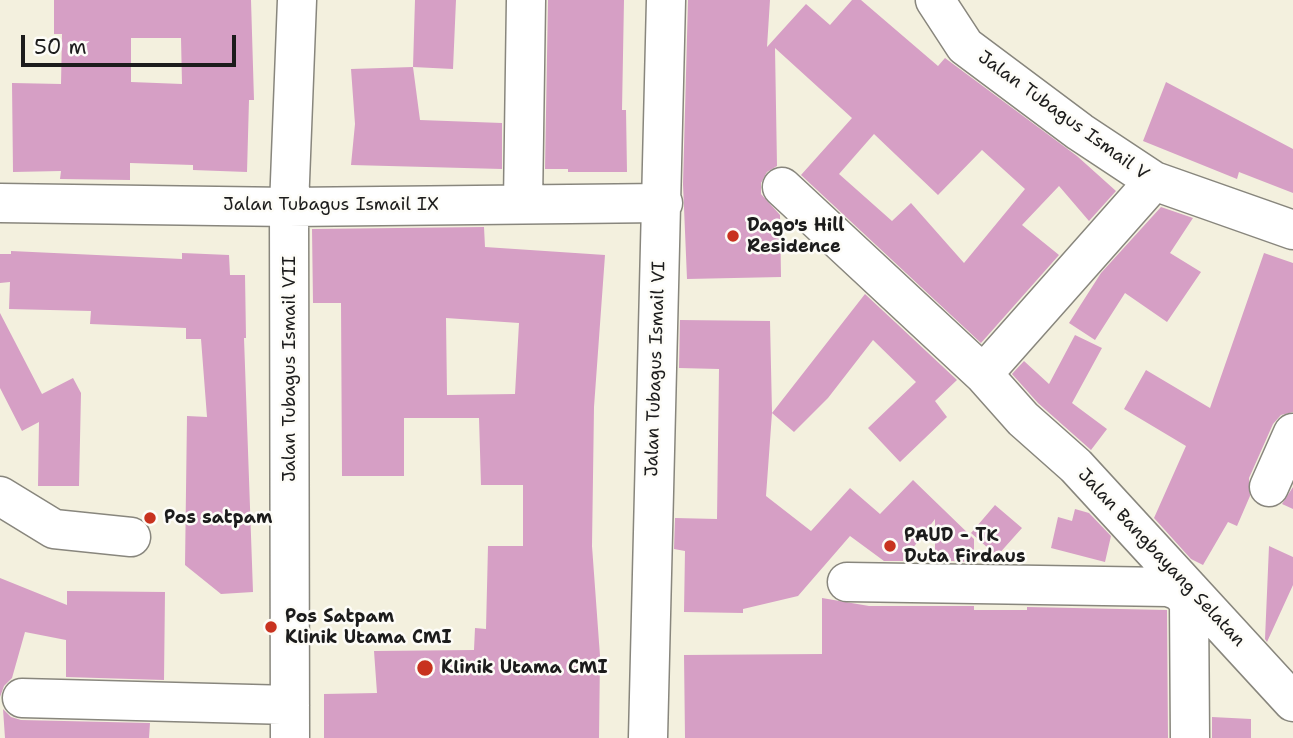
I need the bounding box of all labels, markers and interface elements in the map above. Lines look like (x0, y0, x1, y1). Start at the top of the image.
scale bar (24, 21, 240, 65)
text: 50 m (34, 33, 87, 61)
street label: Jalan Tubagus Ismail V (973, 47, 1153, 185)
street label: Jalan Tubagus Ismail IX (223, 194, 439, 216)
place label: Dago's Hill Residence (747, 215, 844, 258)
marker: Dago's Hill Residence (725, 228, 741, 244)
street label: Jalan Tubagus Ismail VII (279, 256, 301, 482)
street label: Jalan Tubagus Ismail VI (641, 261, 671, 477)
street label: Jalan Bangbayang Selatan (1073, 465, 1249, 651)
place label: Pos satpam (164, 507, 272, 529)
marker: Pos satpam (142, 510, 158, 526)
place label: PAUD - TK Duta Firdaus (904, 525, 1025, 568)
marker: PAUD - TK Duta Firdaus (882, 538, 898, 554)
place label: Pos Satpam Klinik Utama CMI (285, 606, 452, 648)
marker: Pos Satpam Klinik Utama CMI (263, 619, 279, 635)
place label: Klinik Utama CMI (441, 657, 608, 679)
marker: Klinik Utama CMI (415, 658, 435, 678)

